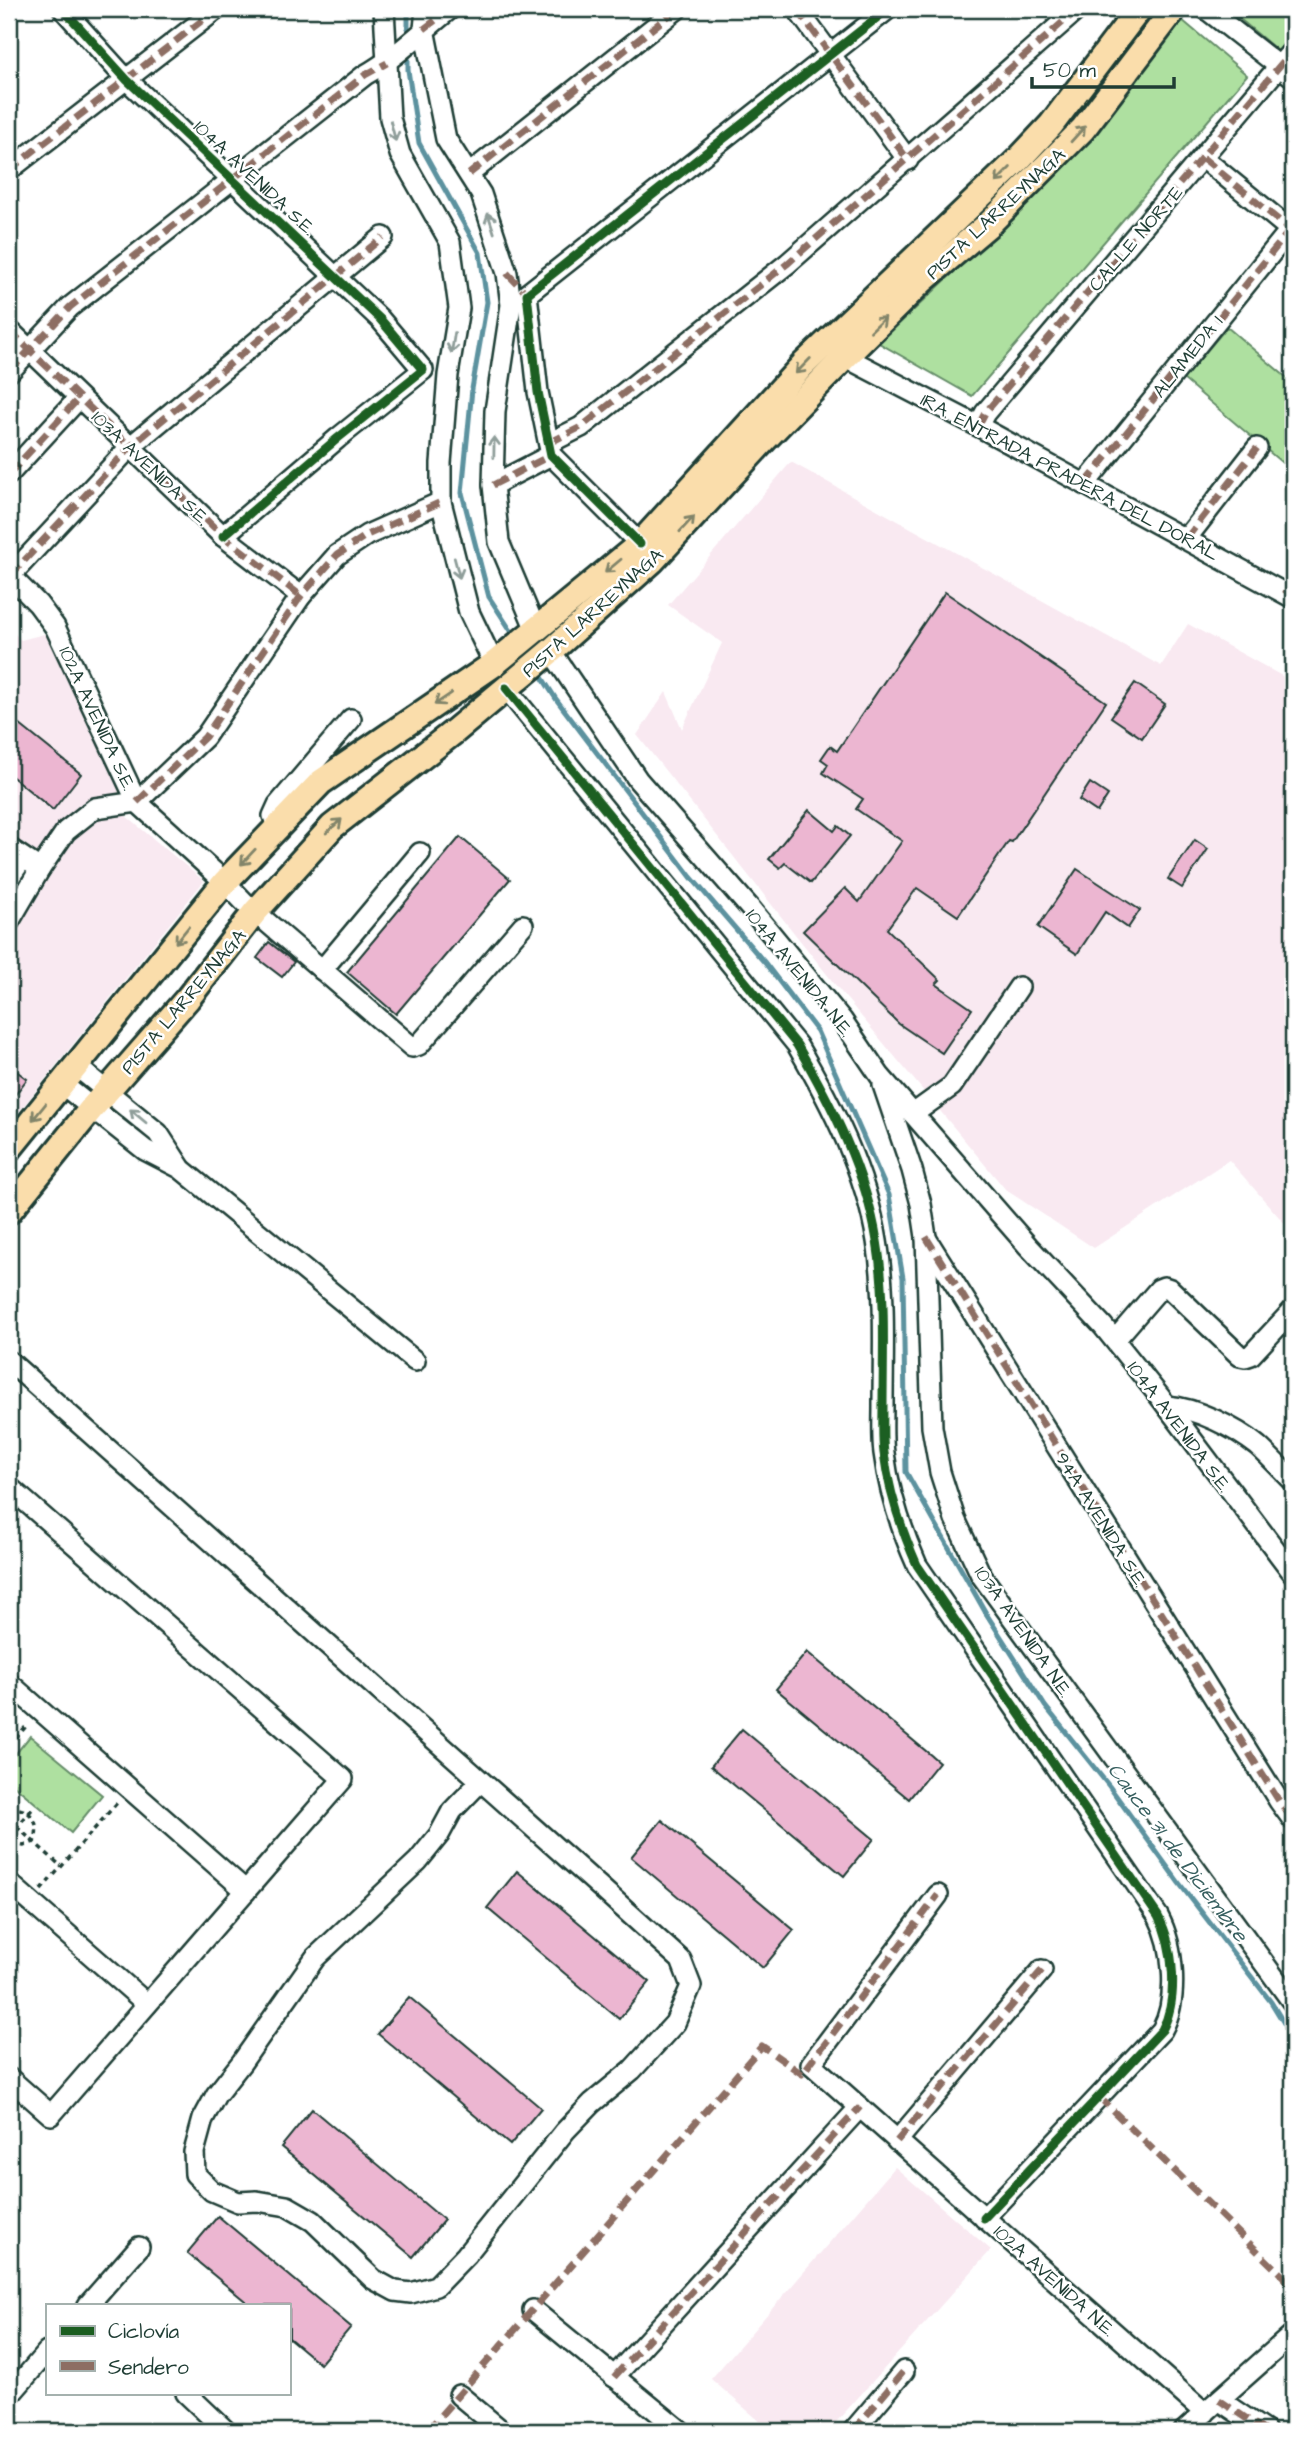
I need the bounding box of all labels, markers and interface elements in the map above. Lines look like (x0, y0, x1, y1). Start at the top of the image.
scale bar (1032, 46, 1174, 90)
text: 50 m (1043, 56, 1097, 85)
street label: 104A AVENIDA S.E. (187, 114, 321, 242)
one-way arrow (387, 119, 400, 142)
one-way arrow (1070, 125, 1086, 143)
street label: PISTA LARREYNAGA (920, 142, 1072, 286)
one-way arrow (995, 167, 1012, 184)
street label: CALLE NORTE (1083, 180, 1190, 298)
one-way arrow (484, 213, 496, 235)
street label: ALAMEDA 1 (1147, 310, 1230, 404)
one-way arrow (869, 316, 886, 333)
one-way arrow (446, 331, 459, 354)
one-way arrow (794, 357, 811, 374)
street label: 1RA. ENTRADA PRADERA DEL DORAL (915, 387, 1223, 568)
street label: 103A AVENIDA S.E. (85, 405, 215, 532)
one-way arrow (487, 436, 501, 459)
one-way arrow (678, 516, 695, 533)
street label: PISTA LARREYNAGA (516, 542, 670, 684)
one-way arrow (451, 556, 464, 579)
one-way arrow (604, 559, 622, 574)
street label: 102A AVENIDA S.E. (51, 642, 142, 795)
one-way arrow (434, 692, 453, 706)
one-way arrow (325, 818, 343, 834)
one-way arrow (240, 848, 257, 865)
street label: 104A AVENIDA N.E. (739, 903, 859, 1043)
street label: PISTA LARREYNAGA (115, 924, 253, 1080)
one-way arrow (174, 926, 190, 944)
one-way arrow (31, 1102, 47, 1120)
one-way arrow (129, 1108, 147, 1124)
street label: 104A AVENIDA S.E. (1120, 1356, 1237, 1498)
street label: 94A AVENIDA S.E. (1048, 1447, 1153, 1592)
street label: 103A AVENIDA N.E. (967, 1561, 1078, 1703)
water label: Cauce 31 de Diciembre (1101, 1757, 1256, 1949)
street label: 102A AVENIDA N.E. (987, 2219, 1121, 2343)
legend (46, 2304, 290, 2394)
text: Ciclovía (108, 2317, 180, 2346)
text: Sendero (108, 2353, 189, 2382)

